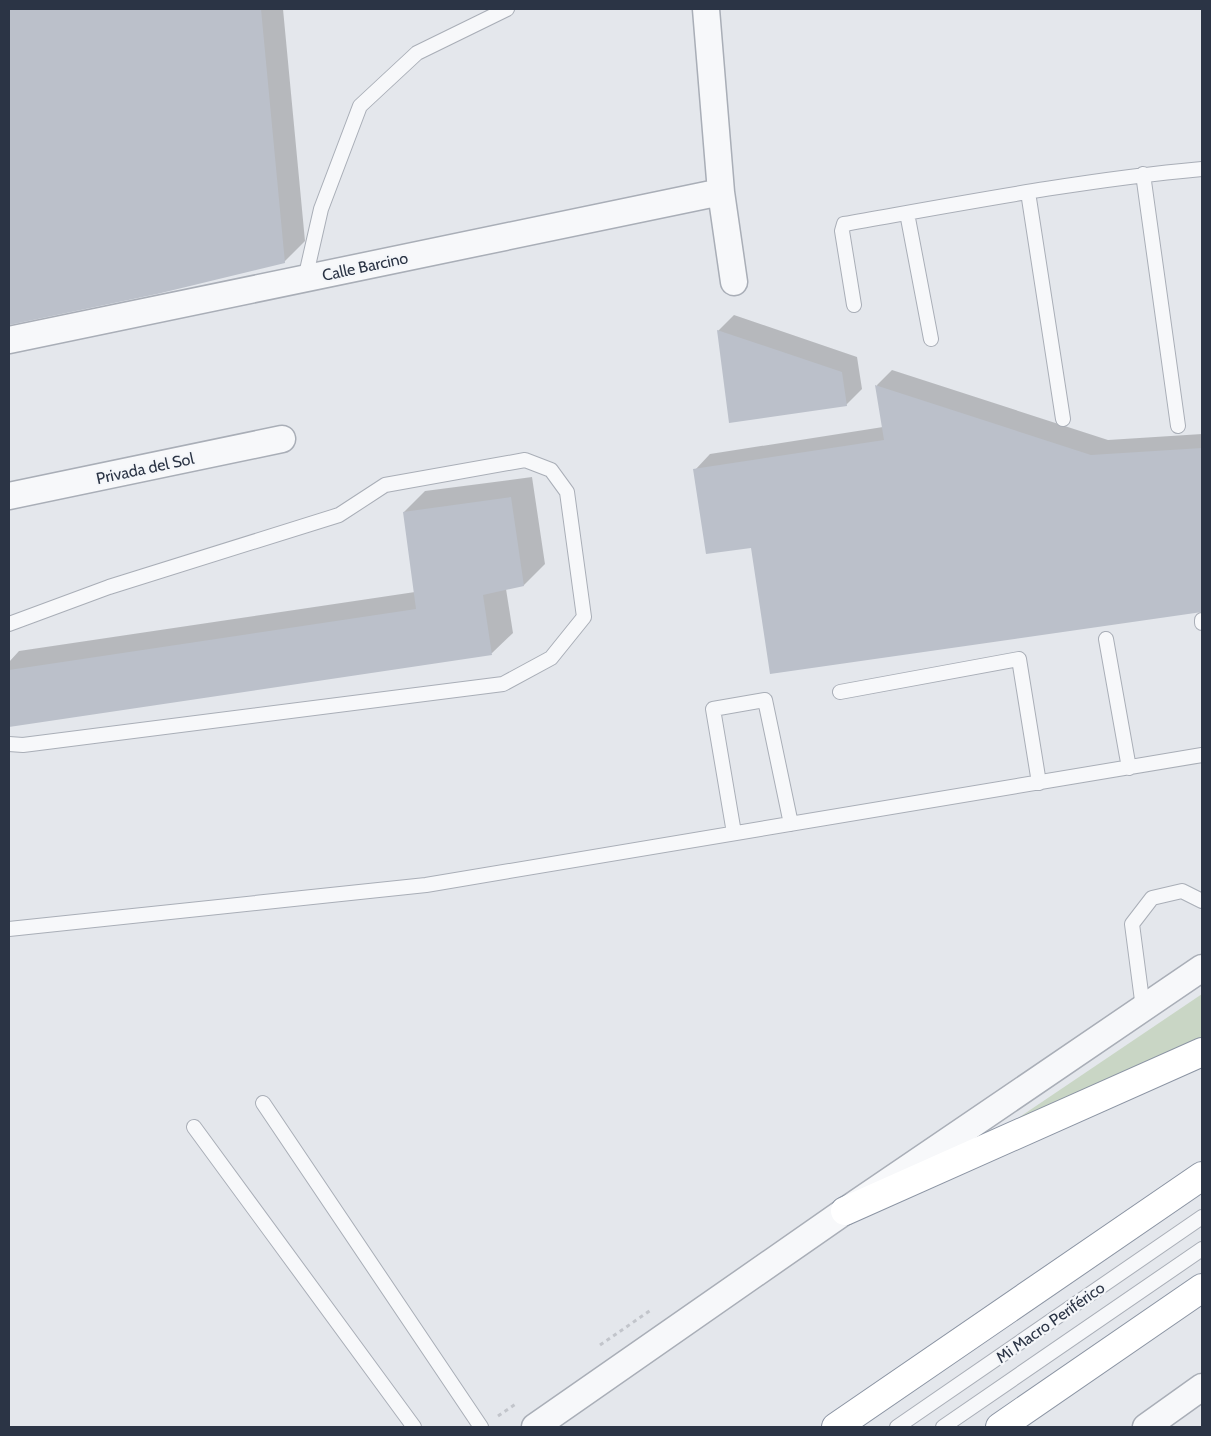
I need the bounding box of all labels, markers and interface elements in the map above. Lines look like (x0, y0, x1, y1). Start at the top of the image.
street label: Calle Barcino (320, 248, 410, 285)
street label: Privada del Sol (94, 449, 196, 488)
street label: Mi Macro Periférico (992, 1278, 1108, 1367)

